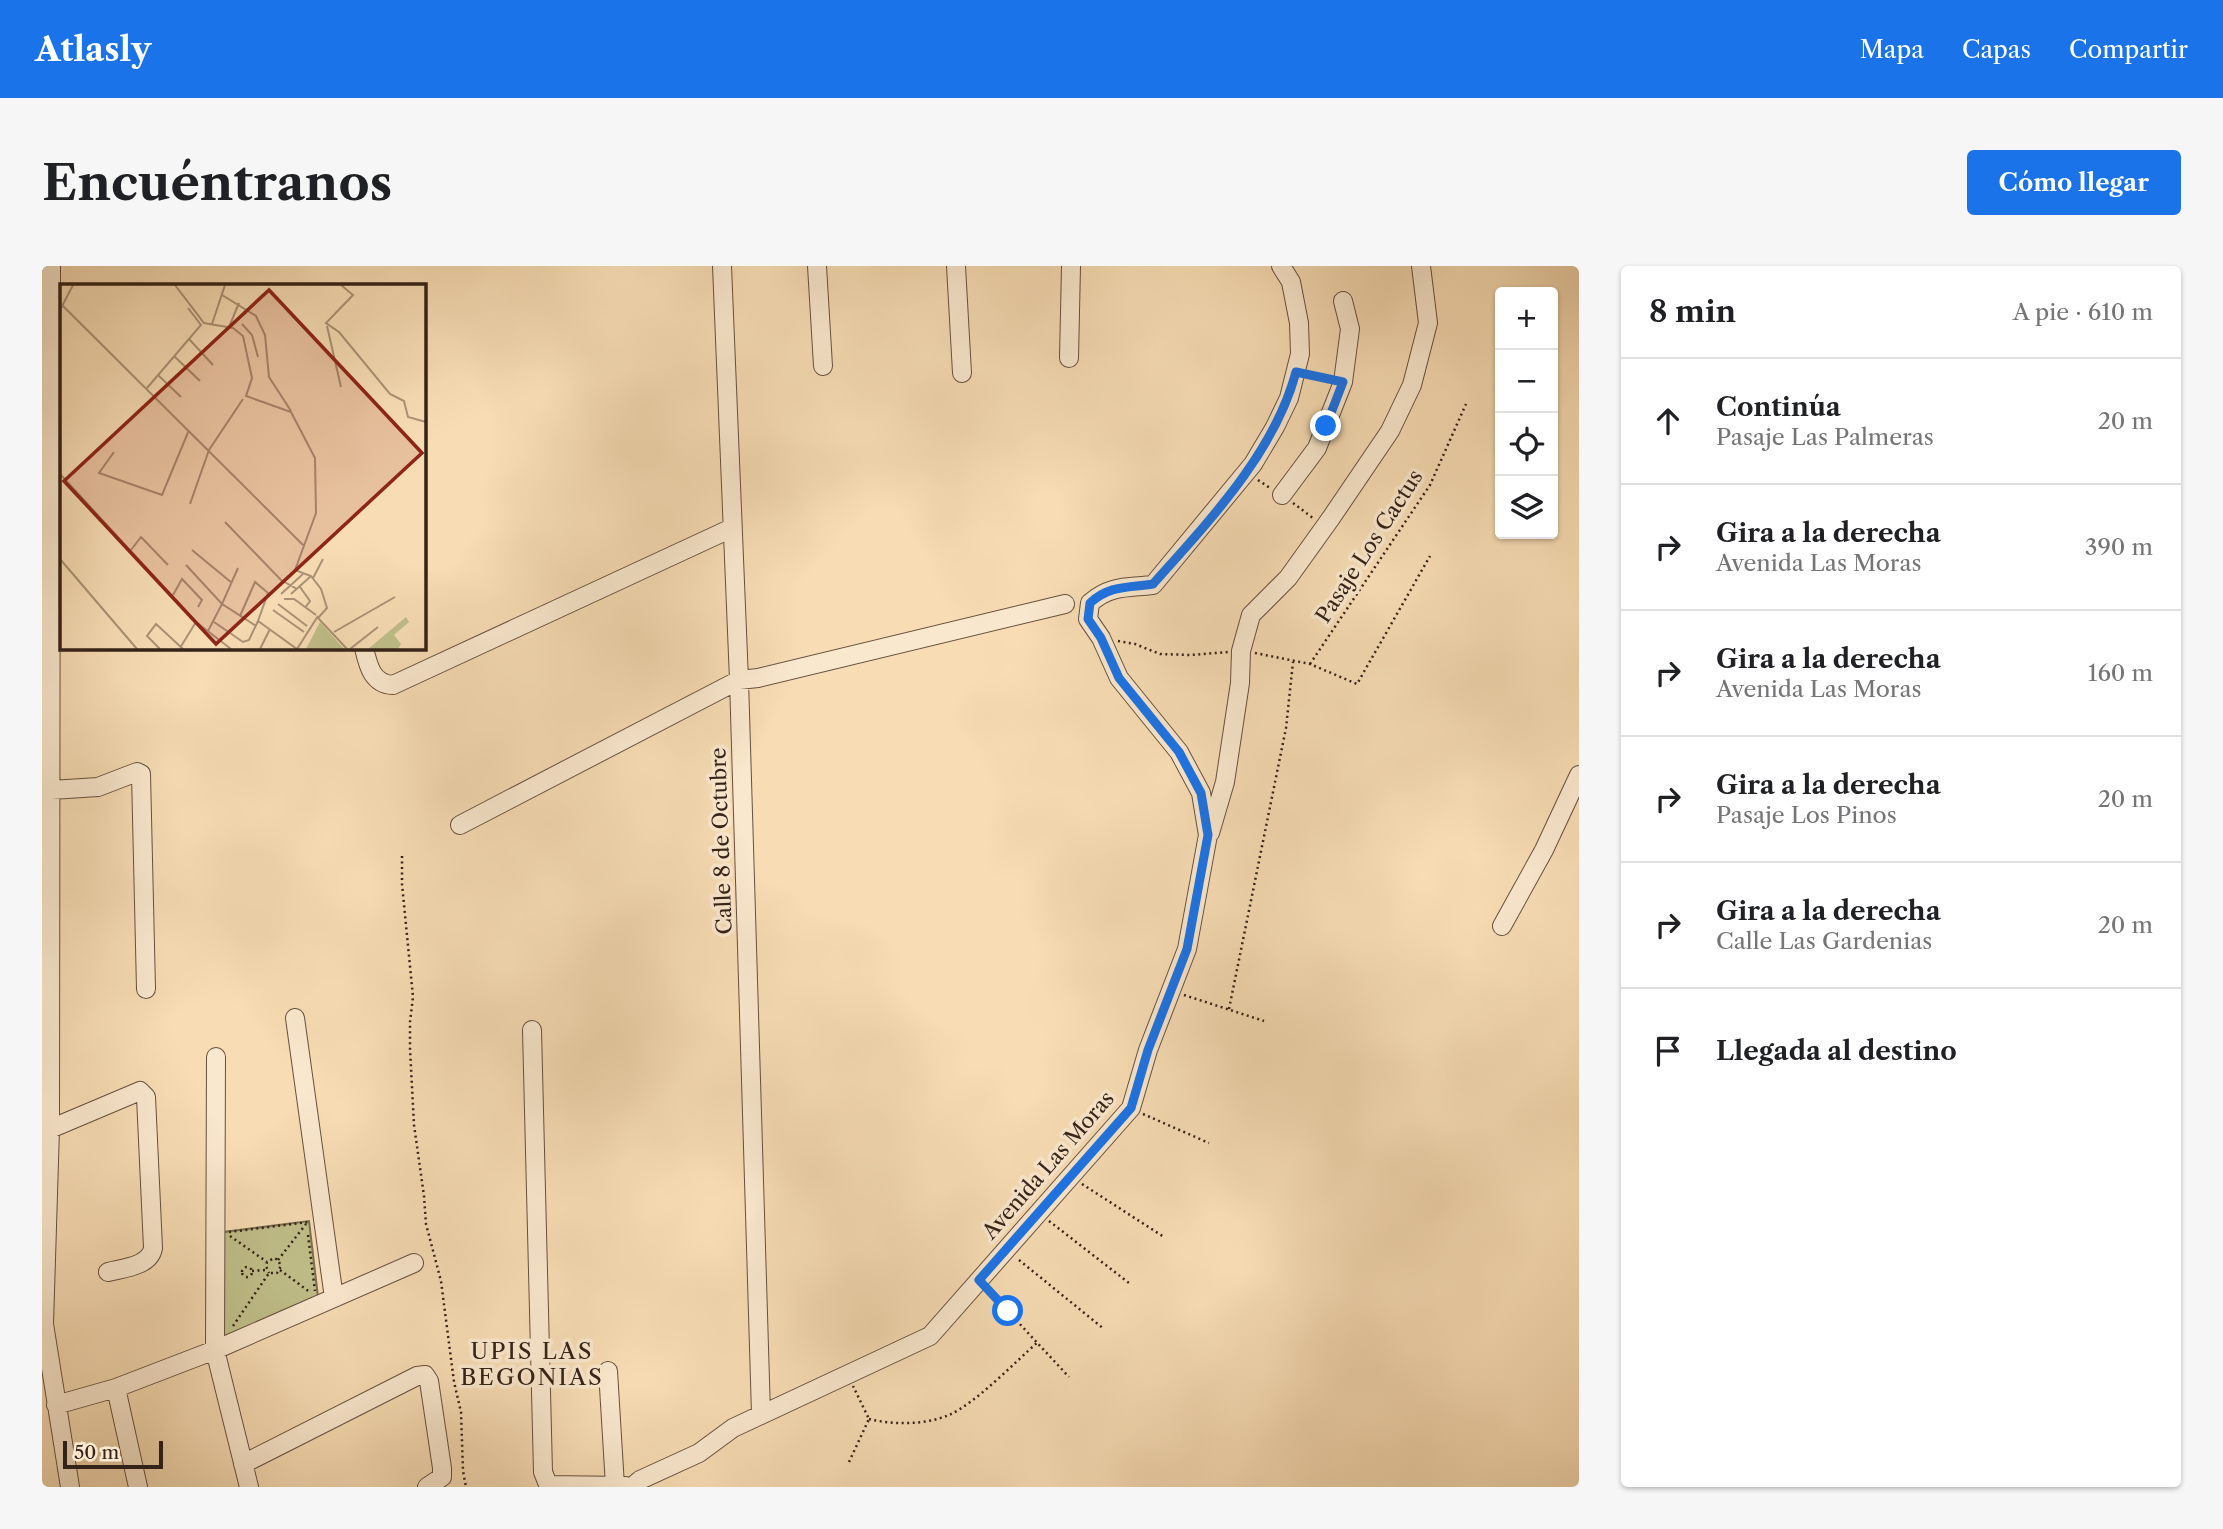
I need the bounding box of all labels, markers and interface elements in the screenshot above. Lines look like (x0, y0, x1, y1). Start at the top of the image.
text: Atlasly (35, 29, 151, 70)
text: Mapa (1860, 35, 1924, 64)
text: Capas (1962, 35, 2031, 64)
text: Compartir (2069, 35, 2188, 64)
button: Cómo llegar (1967, 150, 2181, 215)
text: Encuéntranos (42, 152, 392, 213)
inset map (60, 284, 425, 649)
map controls (1495, 287, 1558, 539)
button: + (1495, 287, 1558, 350)
text: 8 min (1649, 293, 1736, 330)
text: A pie · 610 m (2013, 298, 2153, 326)
button: − (1495, 350, 1558, 413)
text: Continúa (1716, 391, 1841, 423)
icon: ahead (1649, 402, 1687, 440)
text: 20 m (2098, 407, 2153, 435)
route end (1310, 410, 1341, 441)
button: locate (1495, 413, 1558, 476)
text: Pasaje Las Palmeras (1716, 423, 1934, 451)
street label: Pasaje Los Cactus (1310, 465, 1428, 627)
button: layers (1495, 476, 1558, 539)
text: Gira a la derecha (1716, 517, 1941, 549)
icon: right (1649, 528, 1687, 566)
text: 390 m (2085, 533, 2153, 561)
text: Avenida Las Moras (1716, 549, 1922, 577)
text: Gira a la derecha (1716, 643, 1941, 675)
icon: right (1649, 654, 1687, 692)
text: 160 m (2088, 659, 2153, 687)
text: Avenida Las Moras (1716, 675, 1922, 703)
street label: Calle 8 de Octubre (705, 747, 737, 935)
text: Gira a la derecha (1716, 769, 1941, 801)
icon: right (1649, 780, 1687, 818)
text: 20 m (2098, 785, 2153, 813)
text: Pasaje Los Pinos (1716, 801, 1897, 829)
text: Gira a la derecha (1716, 895, 1941, 927)
icon: right (1649, 906, 1687, 944)
text: 20 m (2098, 911, 2153, 939)
text: Calle Las Gardenias (1716, 927, 1932, 955)
icon: arrive (1649, 1032, 1687, 1070)
text: Llegada al destino (1716, 1035, 1957, 1067)
street label: Avenida Las Moras (976, 1086, 1119, 1245)
route start (992, 1295, 1023, 1326)
district label: UPIS LAS BEGONIAS (460, 1337, 604, 1391)
scale bar (63, 1438, 163, 1470)
text: 50 m (74, 1441, 119, 1464)

